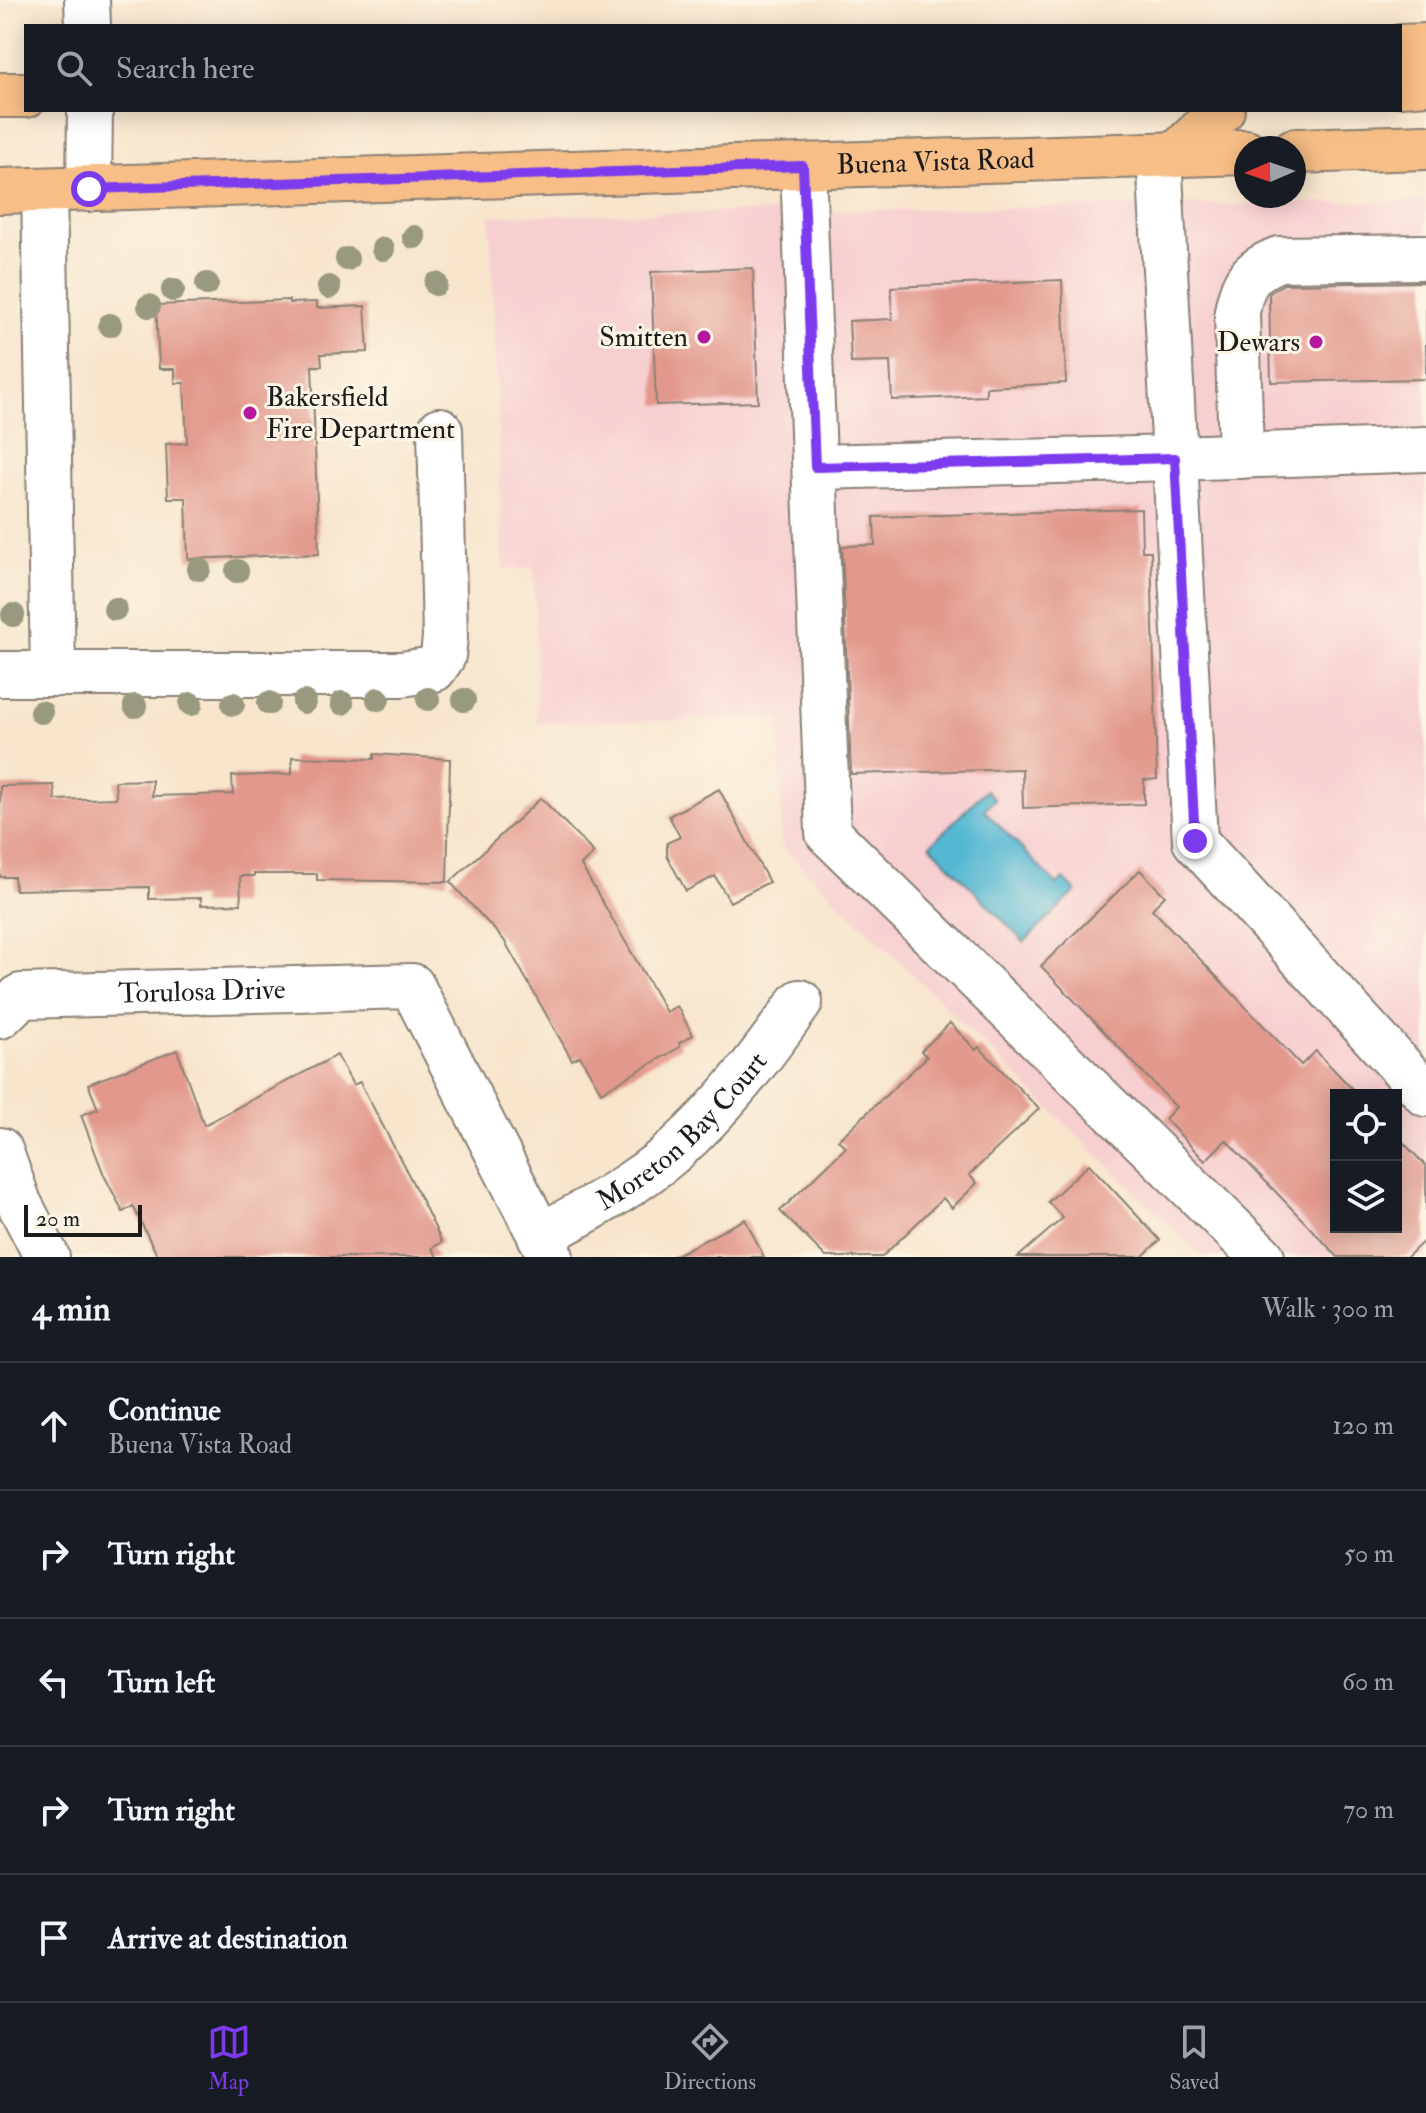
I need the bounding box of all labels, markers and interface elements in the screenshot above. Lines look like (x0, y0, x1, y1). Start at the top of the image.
search box (24, 24, 1402, 112)
icon: search (52, 46, 96, 90)
text: Search here (116, 50, 255, 87)
north arrow (1234, 136, 1306, 208)
street label: Buena Vista Road (836, 141, 1035, 182)
route start (71, 171, 107, 207)
place label: Smitten (599, 320, 688, 355)
place label: Dewars (1217, 325, 1300, 360)
marker: Smitten (695, 328, 713, 346)
marker: Dewars (1307, 333, 1325, 351)
place label: Bakersfield Fire Department (266, 380, 455, 447)
marker: Bakersfield Fire Department (241, 404, 259, 422)
route end (1177, 823, 1213, 859)
street label: Torulosa Drive (118, 972, 286, 1011)
street label: Moreton Bay Court (590, 1045, 775, 1218)
map controls (1330, 1089, 1402, 1233)
button: locate (1330, 1089, 1402, 1161)
button: layers (1330, 1161, 1402, 1233)
scale bar (24, 1201, 142, 1237)
text: 20 m (36, 1205, 80, 1233)
text: 4 min (32, 1288, 110, 1331)
text: Walk · 300 m (1262, 1293, 1394, 1325)
text: Continue (108, 1392, 221, 1429)
icon: ahead (32, 1404, 76, 1448)
text: 120 m (1333, 1410, 1394, 1442)
text: Buena Vista Road (108, 1429, 292, 1461)
icon: right (32, 1532, 76, 1576)
text: Turn right (108, 1536, 235, 1573)
text: 50 m (1344, 1538, 1394, 1570)
icon: left (32, 1660, 76, 1704)
text: Turn left (108, 1664, 215, 1701)
text: 60 m (1342, 1666, 1394, 1698)
icon: right (32, 1788, 76, 1832)
text: Turn right (108, 1792, 235, 1829)
text: 70 m (1343, 1794, 1394, 1826)
icon: arrive (32, 1916, 76, 1960)
text: Arrive at destination (108, 1920, 348, 1957)
tab: Map (207, 2020, 251, 2096)
tab: Directions (664, 2020, 756, 2096)
tab: Saved (1169, 2020, 1219, 2096)

